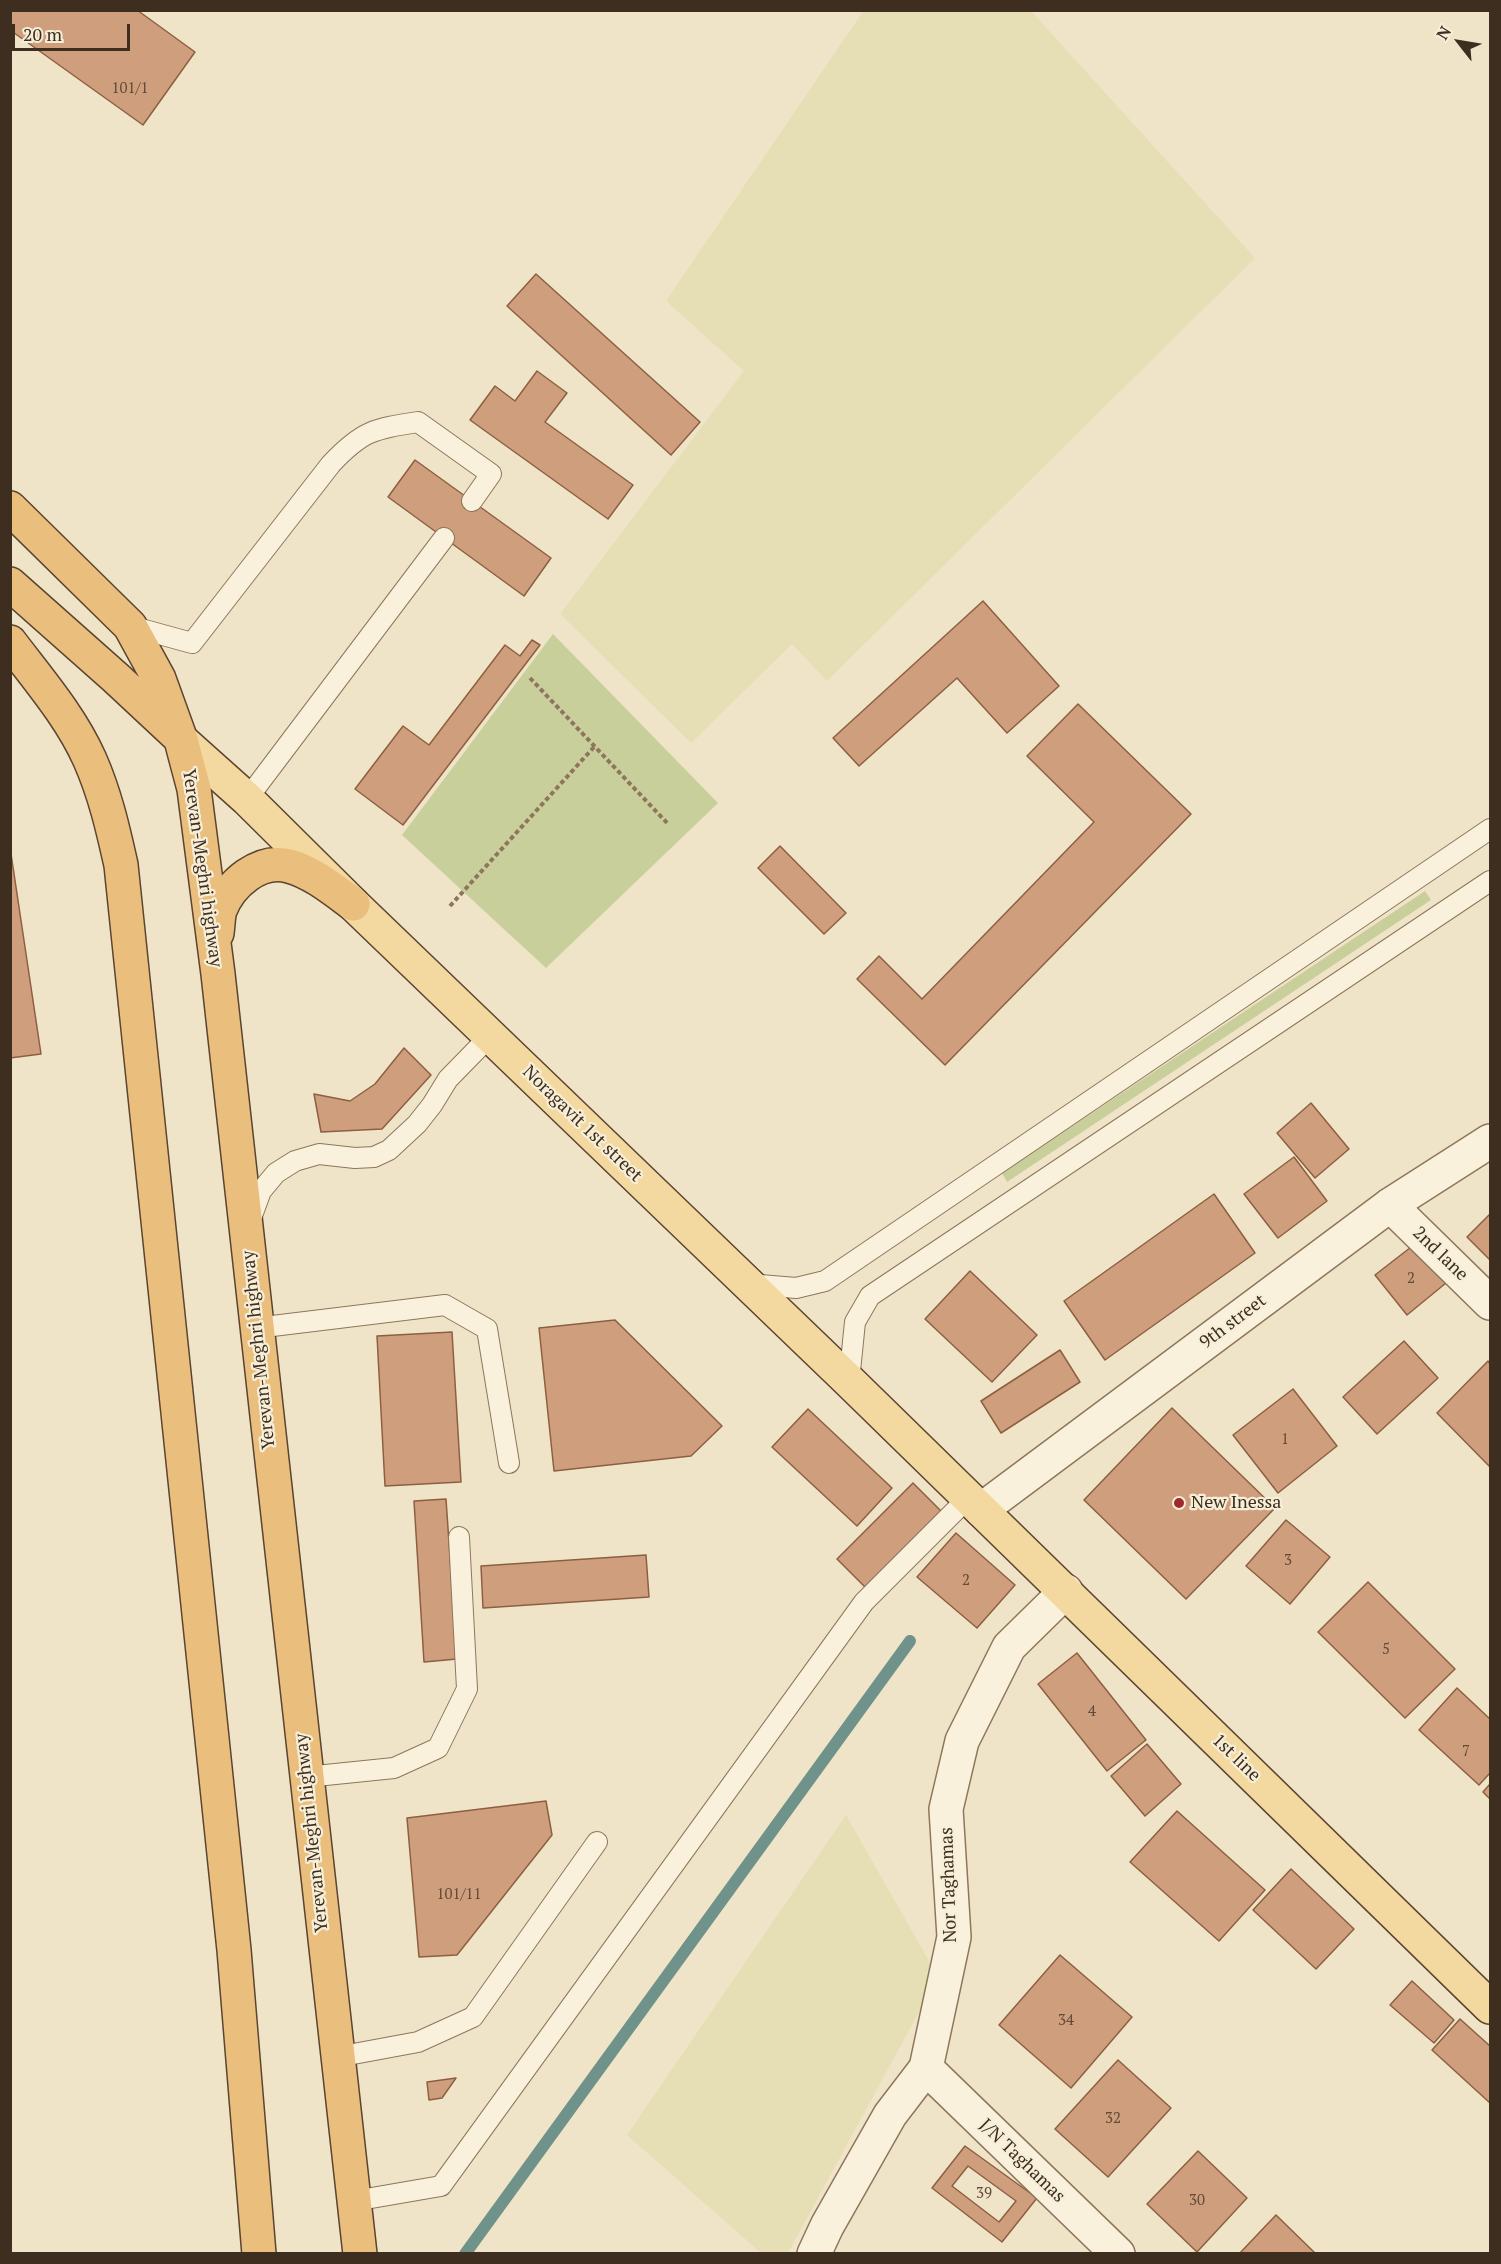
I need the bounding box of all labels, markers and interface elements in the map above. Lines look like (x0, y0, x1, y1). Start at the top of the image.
scale bar (15, 12, 134, 50)
north arrow (1429, 12, 1489, 72)
text: 20 m (23, 22, 62, 46)
text: N (1431, 22, 1456, 44)
house number: 101/1 (111, 80, 149, 98)
street label: Yerevan-Meghri highway (177, 768, 227, 968)
street label: Noragavit 1st street (518, 1061, 646, 1187)
street label: 2nd lane (1408, 1222, 1472, 1286)
street label: Yerevan-Meghri highway (238, 1249, 280, 1451)
house number: 2 (1407, 1270, 1415, 1288)
street label: 9th street (1196, 1290, 1270, 1354)
house number: 1 (1281, 1431, 1289, 1449)
place label: New Inessa (1191, 1492, 1281, 1514)
marker: New Inessa (1172, 1496, 1186, 1510)
house number: 3 (1284, 1552, 1292, 1570)
house number: 2 (962, 1572, 970, 1590)
house number: 5 (1382, 1641, 1390, 1659)
house number: 4 (1088, 1703, 1096, 1721)
street label: 1st line (1207, 1730, 1265, 1786)
street label: Yerevan-Meghri highway (291, 1732, 333, 1934)
house number: 7 (1462, 1743, 1470, 1761)
street label: Nor Taghamas (936, 1827, 962, 1943)
house number: 101/11 (436, 1886, 482, 1904)
house number: 34 (1058, 2012, 1074, 2030)
house number: 32 (1105, 2110, 1121, 2128)
street label: J/N Taghamas (975, 2115, 1069, 2207)
house number: 39 (976, 2185, 992, 2203)
house number: 30 (1189, 2192, 1205, 2210)

